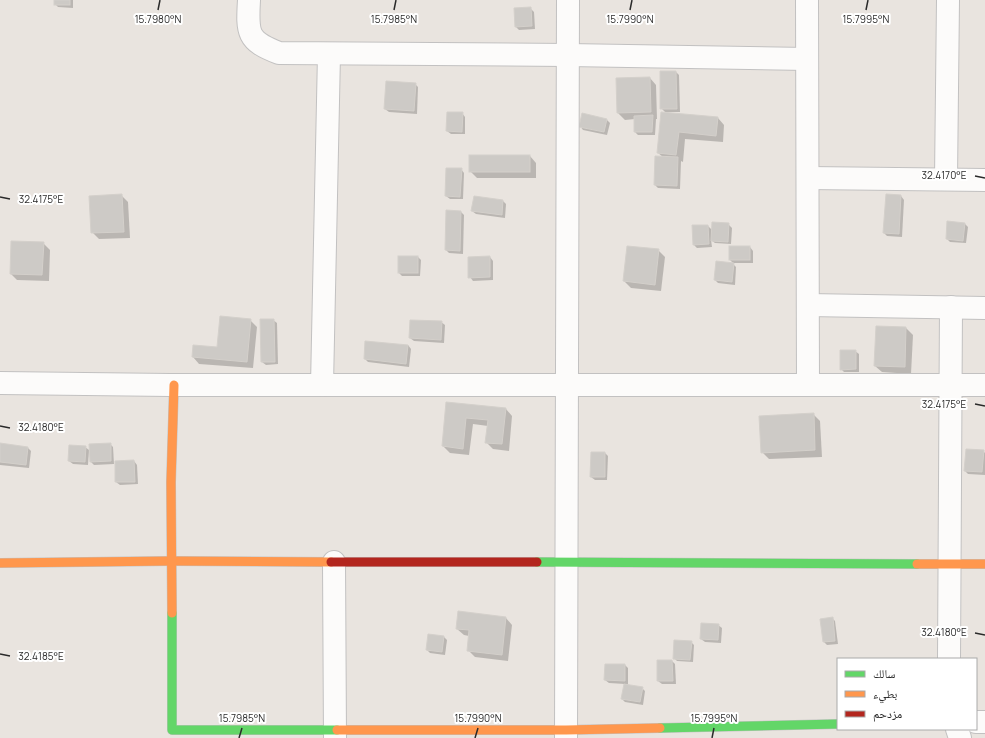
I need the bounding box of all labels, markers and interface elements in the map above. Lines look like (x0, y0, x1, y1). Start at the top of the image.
text: 15.7980°N (135, 12, 181, 26)
text: 15.7985°N (371, 12, 417, 26)
text: 15.7990°N (606, 12, 654, 26)
text: 15.7995°N (843, 12, 890, 26)
text: 32.4170°E (922, 168, 967, 182)
text: 32.4175°E (19, 192, 64, 206)
text: 32.4175°E (922, 397, 967, 411)
text: 32.4180°E (18, 420, 64, 434)
text: 32.4180°E (921, 625, 967, 639)
text: 32.4185°E (18, 649, 64, 663)
legend (837, 658, 977, 730)
text: سالك (873, 665, 895, 682)
text: بطيء (873, 685, 897, 704)
text: مزدحم (873, 705, 902, 722)
text: 15.7985°N (219, 711, 265, 725)
text: 15.7990°N (454, 711, 502, 725)
text: 15.7995°N (691, 711, 738, 725)

